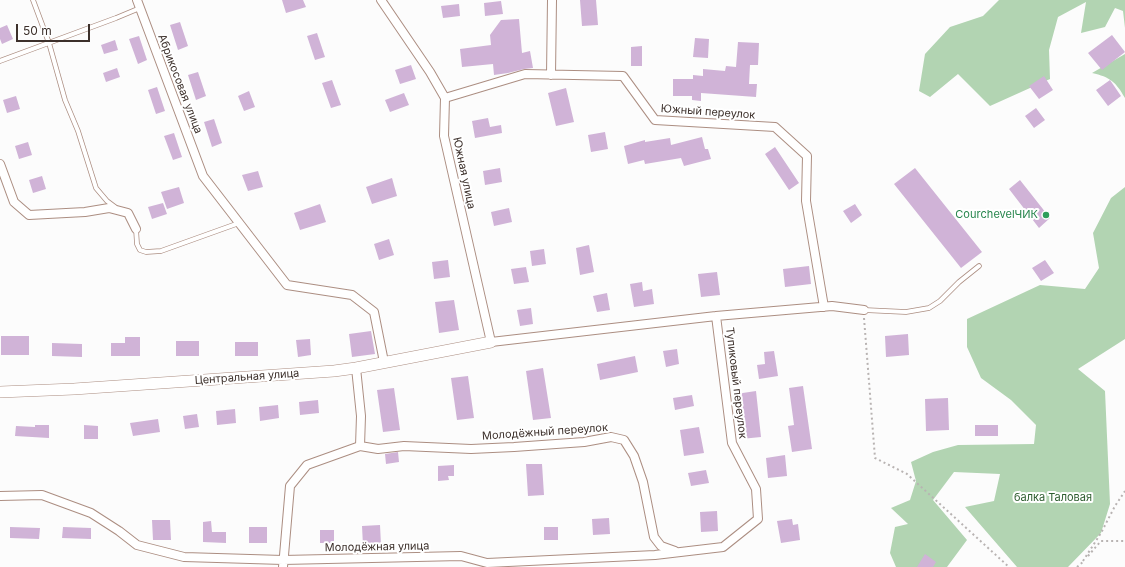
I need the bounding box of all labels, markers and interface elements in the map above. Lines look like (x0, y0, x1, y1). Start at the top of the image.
scale bar (18, 16, 92, 42)
text: 50 m (23, 23, 52, 38)
street label: Абрикосовая улица (155, 32, 205, 136)
street label: Южный переулок (660, 102, 756, 122)
street label: Южная улица (450, 136, 478, 210)
place label: CourсhevelЧИК (955, 208, 1038, 222)
marker: CourсhevelЧИК (1041, 210, 1051, 220)
street label: Тупиковый переулок (723, 327, 749, 439)
street label: Центральная улица (194, 367, 300, 387)
street label: Молодёжный переулок (482, 421, 608, 443)
park label: балка Таловая (1014, 491, 1092, 505)
street label: Молодёжная улица (325, 539, 429, 555)

